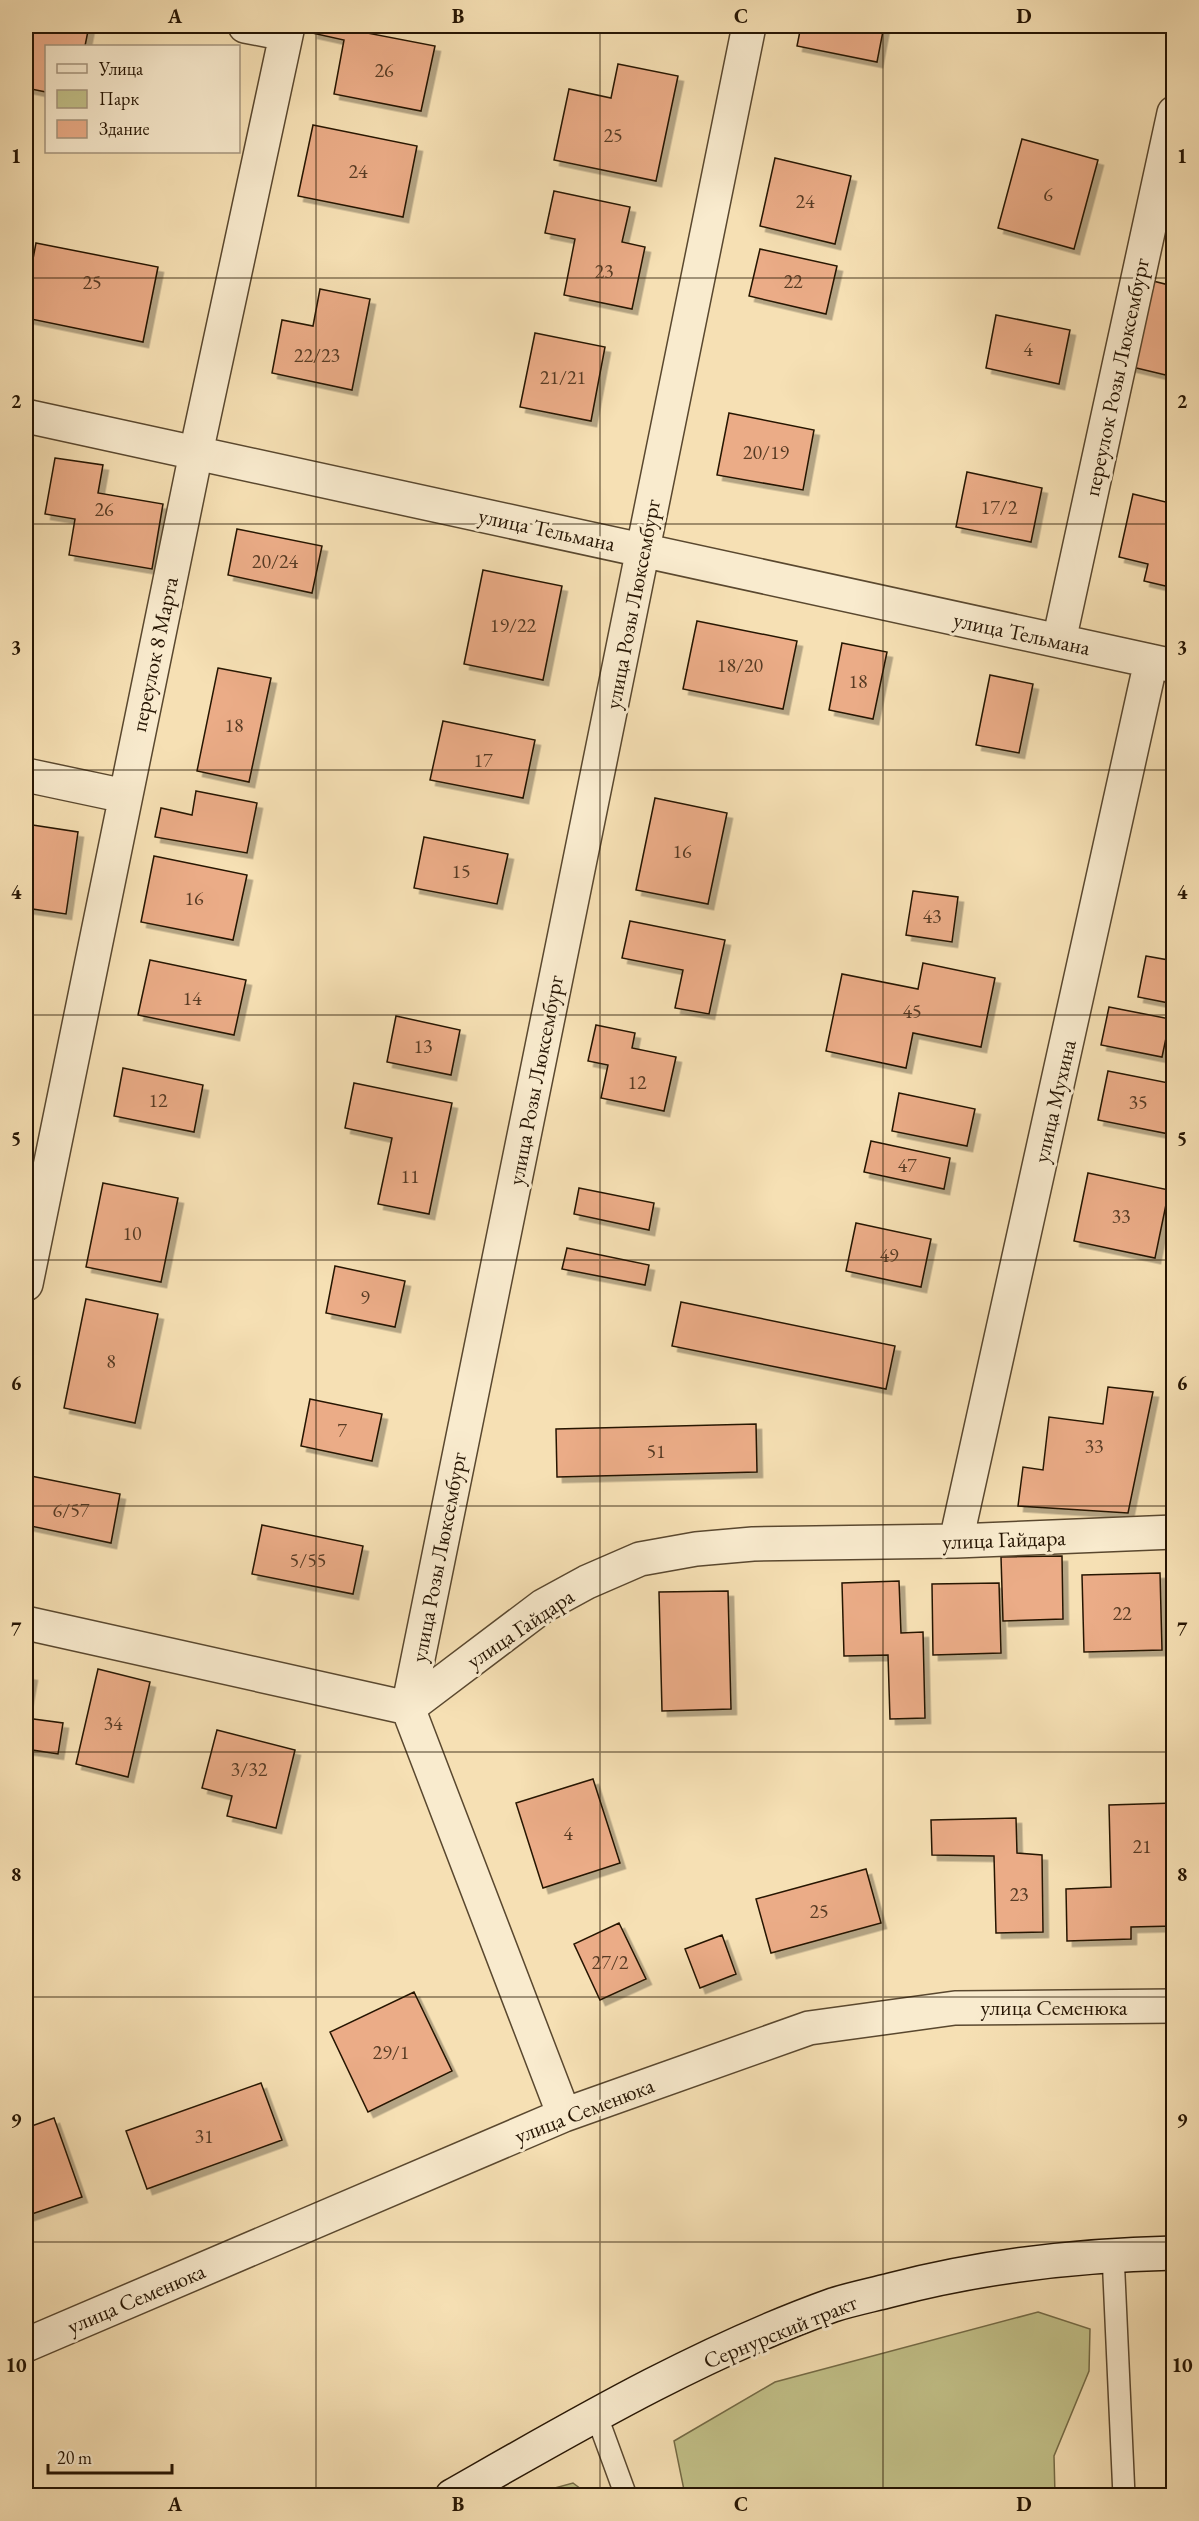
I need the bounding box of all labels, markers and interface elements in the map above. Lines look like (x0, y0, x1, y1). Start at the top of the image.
text: A (167, 3, 183, 29)
text: B (452, 3, 464, 29)
text: C (734, 3, 748, 29)
text: D (1016, 3, 1032, 29)
legend (45, 45, 240, 153)
text: Улица (98, 57, 144, 80)
house number: 26 (374, 57, 394, 83)
text: Парк (99, 87, 139, 110)
text: Здание (99, 117, 149, 140)
house number: 25 (603, 122, 623, 148)
text: 1 (11, 143, 21, 169)
text: 1 (1177, 143, 1187, 169)
house number: 24 (348, 158, 368, 184)
house number: 6 (1043, 181, 1053, 207)
house number: 24 (795, 188, 815, 214)
street label: переулок Розы Люксембург (1077, 255, 1156, 499)
house number: 23 (594, 258, 614, 284)
house number: 22 (783, 268, 803, 294)
house number: 25 (82, 269, 102, 295)
house number: 4 (1023, 336, 1033, 362)
house number: 22/23 (294, 342, 340, 368)
house number: 21/21 (540, 364, 586, 390)
text: 2 (11, 388, 22, 414)
text: 2 (1177, 388, 1188, 414)
house number: 20/19 (743, 439, 790, 465)
house number: 17/2 (981, 494, 1018, 520)
house number: 26 (94, 496, 114, 522)
street label: улица Розы Люксембург (598, 496, 667, 712)
street label: улица Тельмана (476, 501, 618, 558)
house number: 20/24 (252, 548, 299, 574)
street label: переулок 8 Марта (124, 574, 185, 734)
street label: улица Тельмана (951, 605, 1093, 662)
house number: 19/22 (490, 612, 537, 638)
text: 3 (11, 634, 21, 660)
text: 3 (1177, 634, 1187, 660)
house number: 18/20 (717, 652, 764, 678)
house number: 18 (848, 668, 868, 694)
house number: 18 (224, 712, 244, 738)
house number: 17 (473, 747, 493, 773)
house number: 16 (672, 838, 692, 864)
house number: 15 (451, 858, 471, 884)
text: 4 (11, 879, 22, 905)
text: 4 (1177, 879, 1188, 905)
house number: 16 (184, 885, 204, 911)
house number: 43 (922, 903, 942, 929)
street label: улица Розы Люксембург (501, 972, 570, 1188)
house number: 14 (182, 985, 202, 1011)
house number: 45 (902, 998, 922, 1024)
house number: 13 (413, 1033, 433, 1059)
street label: улица Мухина (1026, 1036, 1083, 1166)
house number: 12 (627, 1069, 647, 1095)
house number: 12 (148, 1087, 168, 1113)
house number: 35 (1128, 1089, 1148, 1115)
text: 5 (11, 1125, 21, 1151)
text: 5 (1177, 1125, 1187, 1151)
house number: 47 (897, 1152, 917, 1178)
house number: 11 (400, 1163, 420, 1189)
house number: 33 (1111, 1203, 1131, 1229)
house number: 10 (122, 1220, 142, 1246)
house number: 49 (879, 1242, 899, 1268)
house number: 9 (360, 1284, 370, 1310)
house number: 8 (106, 1348, 116, 1374)
text: 6 (11, 1370, 22, 1396)
text: 6 (1177, 1370, 1188, 1396)
house number: 7 (337, 1417, 347, 1443)
house number: 33 (1084, 1433, 1104, 1459)
house number: 51 (646, 1438, 666, 1464)
street label: улица Розы Люксембург (404, 1449, 473, 1665)
house number: 6/57 (53, 1497, 90, 1523)
street label: улица Гайдара (942, 1523, 1067, 1556)
house number: 5/55 (290, 1547, 326, 1573)
street label: улица Гайдара (461, 1582, 580, 1675)
house number: 22 (1112, 1600, 1132, 1626)
text: 7 (11, 1616, 22, 1642)
text: 7 (1177, 1616, 1188, 1642)
house number: 34 (103, 1710, 123, 1736)
house number: 3/32 (231, 1756, 268, 1782)
house number: 4 (563, 1820, 573, 1846)
house number: 21 (1132, 1833, 1152, 1859)
text: 8 (11, 1861, 21, 1887)
text: 8 (1177, 1861, 1187, 1887)
house number: 23 (1009, 1881, 1029, 1907)
house number: 25 (809, 1898, 829, 1924)
house number: 27/2 (592, 1949, 629, 1975)
street label: улица Семенюка (980, 1993, 1128, 2022)
house number: 29/1 (373, 2039, 409, 2065)
street label: улица Семенюка (510, 2070, 658, 2150)
text: 9 (11, 2107, 22, 2133)
text: 9 (1177, 2107, 1188, 2133)
house number: 31 (194, 2123, 214, 2149)
street label: улица Семенюка (63, 2256, 210, 2341)
street label: Сернурский тракт (699, 2287, 861, 2375)
text: 10 (5, 2352, 27, 2378)
text: 10 (1171, 2352, 1193, 2378)
scale bar (48, 2437, 172, 2475)
text: 20 m (57, 2446, 92, 2469)
text: A (167, 2491, 183, 2517)
text: B (452, 2491, 464, 2517)
text: C (734, 2491, 748, 2517)
text: D (1016, 2491, 1032, 2517)

